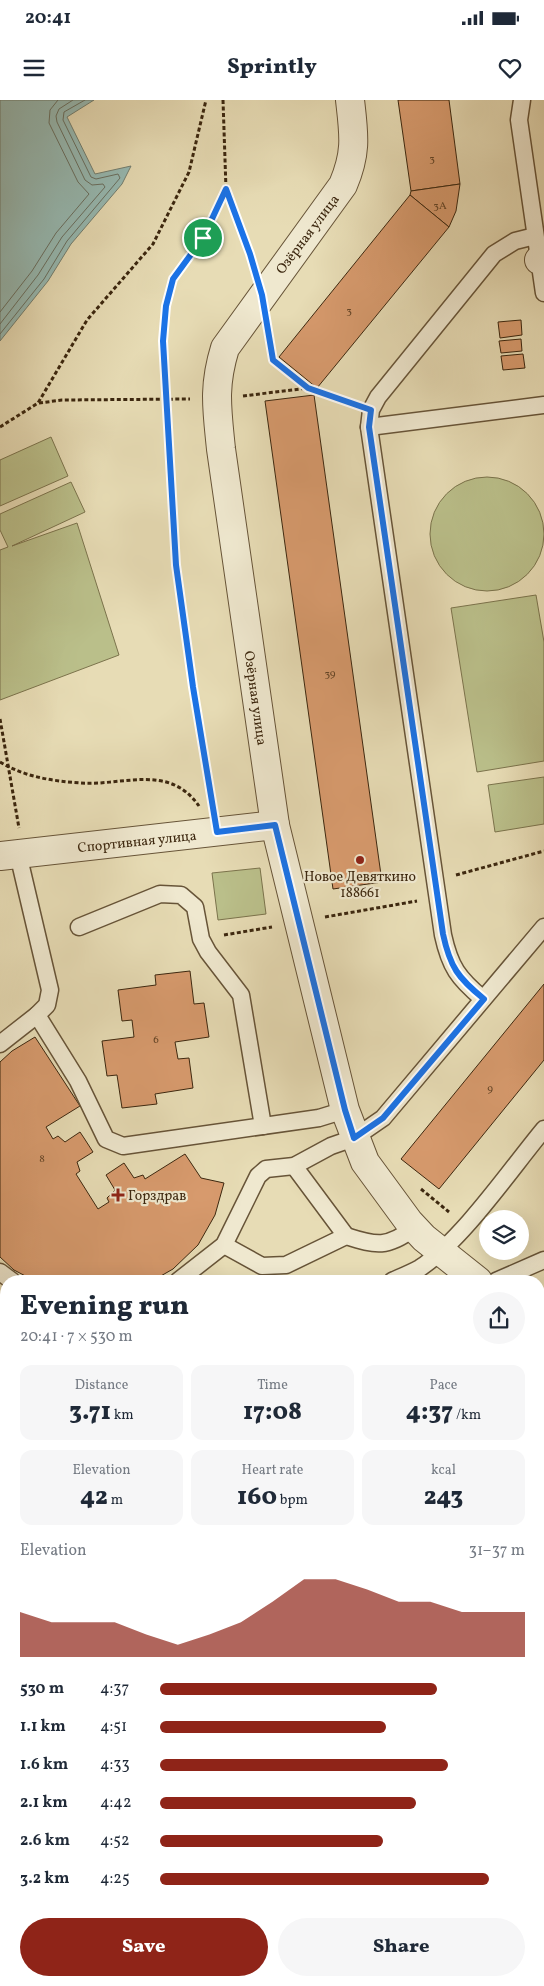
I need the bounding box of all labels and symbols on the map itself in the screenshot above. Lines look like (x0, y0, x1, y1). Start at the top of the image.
house number: 3 (429, 152, 435, 167)
street label: Озёрная улица (272, 191, 344, 279)
house number: 3А (433, 199, 447, 214)
pin (182, 217, 224, 259)
house number: 3 (346, 304, 352, 319)
street label: Озёрная улица (238, 650, 271, 747)
house number: 39 (324, 667, 336, 682)
street label: Спортивная улица (77, 827, 198, 858)
marker: Новое Девяткино 188661 (354, 854, 366, 866)
place label: Новое Девяткино 188661 (304, 868, 416, 903)
house number: 6 (153, 1033, 159, 1048)
house number: 9 (487, 1082, 493, 1097)
house number: 8 (39, 1152, 45, 1167)
place label: Горздрав (128, 1187, 186, 1206)
marker: Горздрав (112, 1189, 124, 1201)

